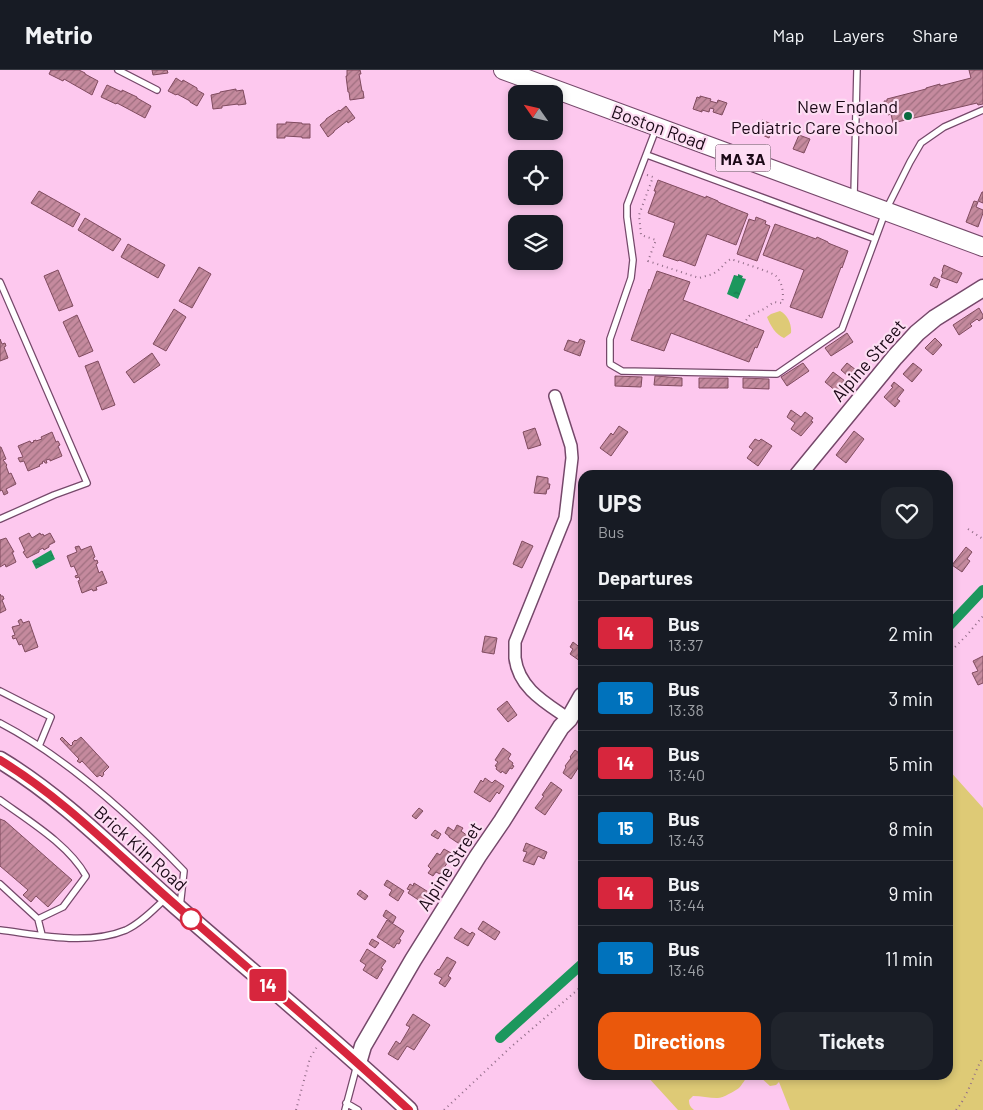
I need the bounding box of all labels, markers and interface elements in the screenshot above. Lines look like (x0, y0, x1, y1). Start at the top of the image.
text: Metrio (25, 20, 93, 49)
text: Map (772, 24, 804, 46)
text: Layers (832, 24, 885, 46)
text: Share (913, 24, 958, 46)
north arrow (508, 85, 562, 140)
map controls (508, 85, 563, 270)
place label: New England Pediatric Care School (731, 95, 898, 138)
street label: Boston Road (609, 100, 709, 154)
marker: New England Pediatric Care School (902, 110, 914, 122)
road number: MA 3A (716, 145, 770, 172)
button: locate (508, 150, 563, 205)
button: layers (508, 215, 563, 270)
street label: Alpine Street (826, 314, 910, 406)
button: heart (881, 487, 933, 539)
text: UPS (598, 488, 642, 517)
text: Bus (598, 522, 624, 541)
text: Departures (598, 566, 693, 589)
text: Bus (668, 612, 700, 635)
text: 14 (617, 622, 634, 644)
text: 2 min (888, 622, 933, 645)
text: 13:37 (668, 635, 703, 654)
text: Bus (668, 677, 700, 700)
text: 15 (617, 687, 634, 709)
text: 3 min (889, 687, 933, 710)
text: 13:38 (668, 700, 704, 719)
text: Bus (668, 742, 700, 765)
text: 14 (617, 752, 634, 774)
text: 5 min (889, 752, 933, 775)
text: 13:40 (668, 765, 705, 784)
street label: Brick Kiln Road (90, 801, 192, 895)
text: Bus (668, 807, 700, 830)
street label: Alpine Street (412, 817, 486, 915)
text: 15 (617, 817, 634, 839)
text: 8 min (889, 817, 933, 840)
text: 13:43 (668, 830, 704, 849)
text: Bus (668, 872, 700, 895)
text: 14 (617, 882, 634, 904)
text: 9 min (889, 882, 933, 905)
text: 13:44 (668, 895, 705, 914)
unlabelled marker (180, 908, 202, 930)
text: Bus (668, 937, 700, 960)
text: 15 (617, 947, 634, 969)
text: 11 min (885, 947, 933, 970)
text: 13:46 (668, 960, 704, 979)
line badge: 14 (246, 969, 290, 1001)
text: 14 (259, 974, 277, 996)
button: Directions (598, 1012, 761, 1070)
button: Tickets (771, 1012, 933, 1070)

